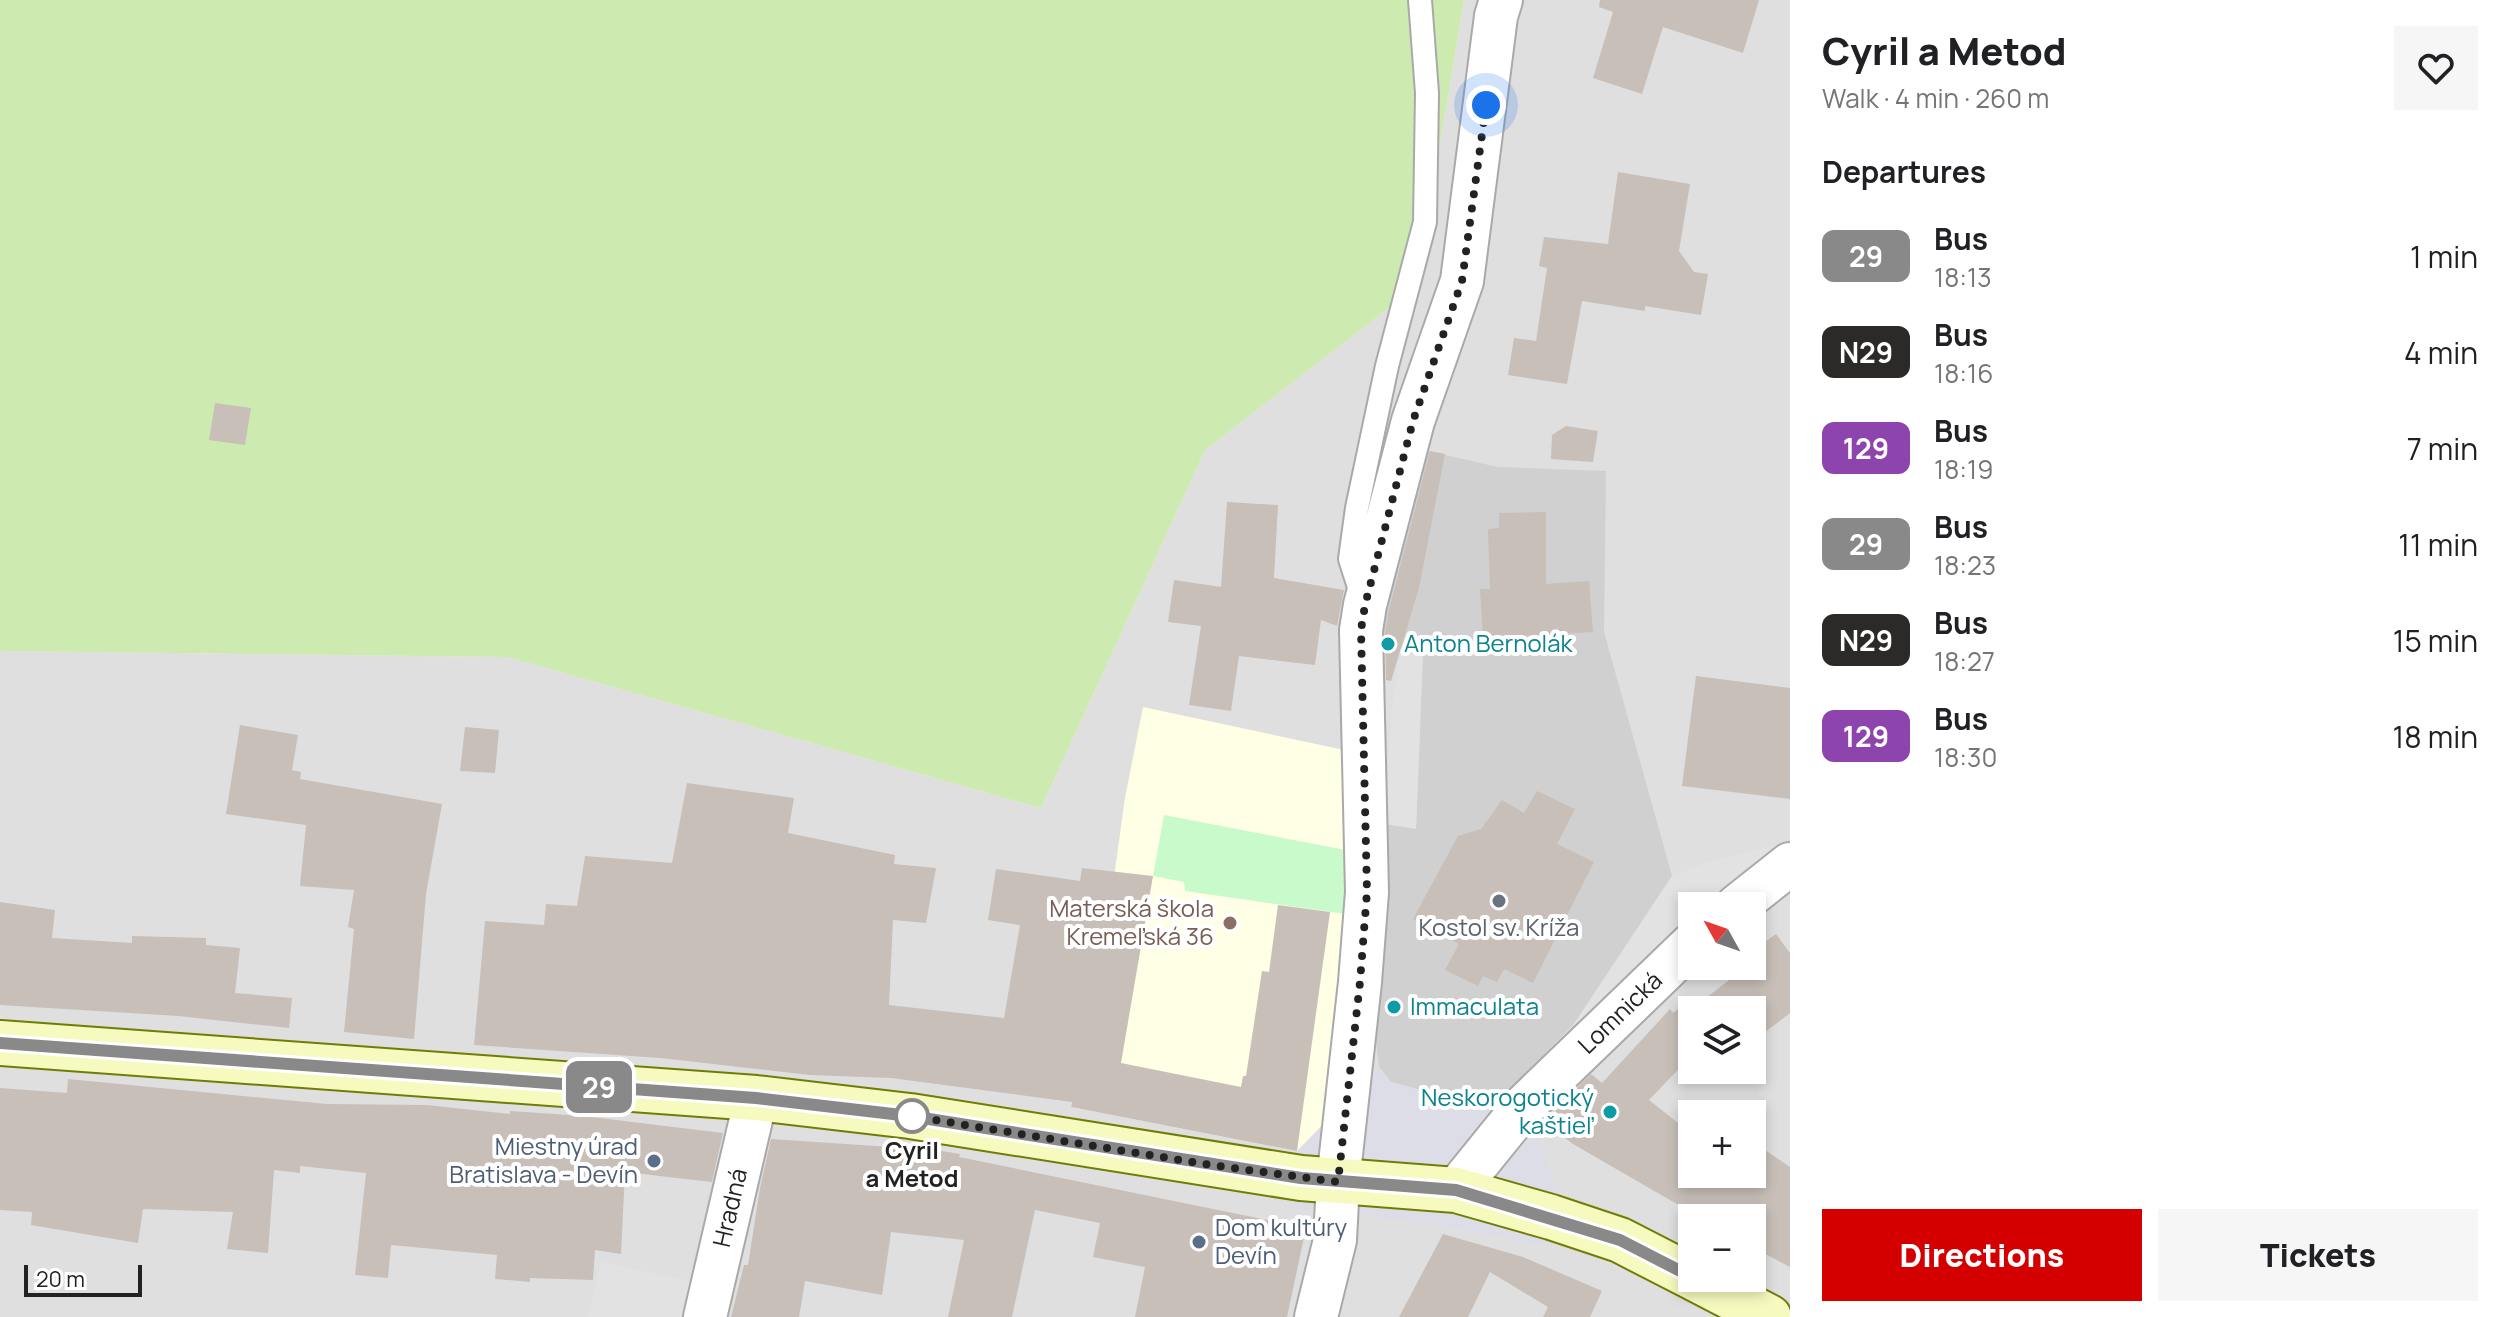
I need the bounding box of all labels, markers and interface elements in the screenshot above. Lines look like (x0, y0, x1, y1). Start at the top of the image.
text: Cyril a Metod (1822, 24, 2067, 76)
button: heart (2394, 26, 2478, 110)
text: Walk · 4 min · 260 m (1822, 80, 2049, 116)
your location (1466, 85, 1506, 125)
text: Departures (1822, 151, 1986, 192)
text: Bus (1934, 218, 1988, 259)
text: 1 min (2410, 236, 2478, 277)
text: 29 (1849, 237, 1883, 275)
text: 18:13 (1934, 259, 1992, 295)
text: Bus (1934, 314, 1988, 355)
text: 4 min (2404, 332, 2478, 373)
text: N29 (1839, 333, 1893, 371)
text: 18:16 (1934, 355, 1993, 391)
text: Bus (1934, 410, 1988, 451)
text: 7 min (2407, 428, 2478, 469)
text: 129 (1843, 429, 1889, 467)
text: 18:19 (1934, 451, 1993, 487)
text: Bus (1934, 506, 1988, 547)
text: 11 min (2398, 524, 2478, 565)
text: 29 (1849, 525, 1883, 563)
text: 18:23 (1934, 547, 1996, 583)
text: Bus (1934, 602, 1988, 643)
text: 15 min (2393, 620, 2478, 661)
text: N29 (1839, 621, 1893, 659)
place label: Anton Bernolák (1404, 626, 1574, 659)
marker: Anton Bernolák (1379, 635, 1397, 653)
text: 18:27 (1934, 643, 1995, 679)
text: Bus (1934, 698, 1988, 739)
text: 18 min (2393, 716, 2478, 757)
text: 129 (1843, 717, 1889, 755)
text: 18:30 (1934, 739, 1997, 775)
place label: Materská škola Kremeľská 36 (1049, 891, 1214, 952)
marker: Kostol sv. Kríža (1490, 892, 1508, 910)
north arrow (1678, 892, 1766, 980)
map controls (1678, 892, 1766, 1292)
place label: Kostol sv. Kríža (1419, 910, 1579, 943)
marker: Materská škola Kremeľská 36 (1221, 914, 1239, 932)
street label: Lomnická (1570, 964, 1669, 1060)
place label: Immaculata (1410, 989, 1539, 1022)
button: layers (1678, 996, 1766, 1084)
marker: Immaculata (1385, 998, 1403, 1016)
line badge: 29 (563, 1061, 635, 1113)
text: 29 (582, 1068, 616, 1106)
place label: Neskorogotický kaštieľ (1421, 1080, 1594, 1141)
marker: Cyril a Metod (895, 1099, 929, 1133)
button: + (1678, 1100, 1766, 1188)
marker: Neskorogotický kaštieľ (1601, 1103, 1619, 1121)
place label: Miestny úrad Bratislava - Devín (449, 1129, 638, 1190)
place label: Cyril a Metod (866, 1133, 958, 1194)
marker: Miestny úrad Bratislava - Devín (645, 1152, 663, 1170)
street label: Hradná (704, 1165, 754, 1250)
button: − (1678, 1204, 1766, 1292)
button: Directions (1822, 1209, 2142, 1301)
button: Tickets (2158, 1209, 2478, 1301)
place label: Dom kultúry Devín (1215, 1210, 1348, 1271)
marker: Dom kultúry Devín (1190, 1233, 1208, 1251)
scale bar (24, 1261, 142, 1297)
text: 20 m (36, 1264, 85, 1294)

